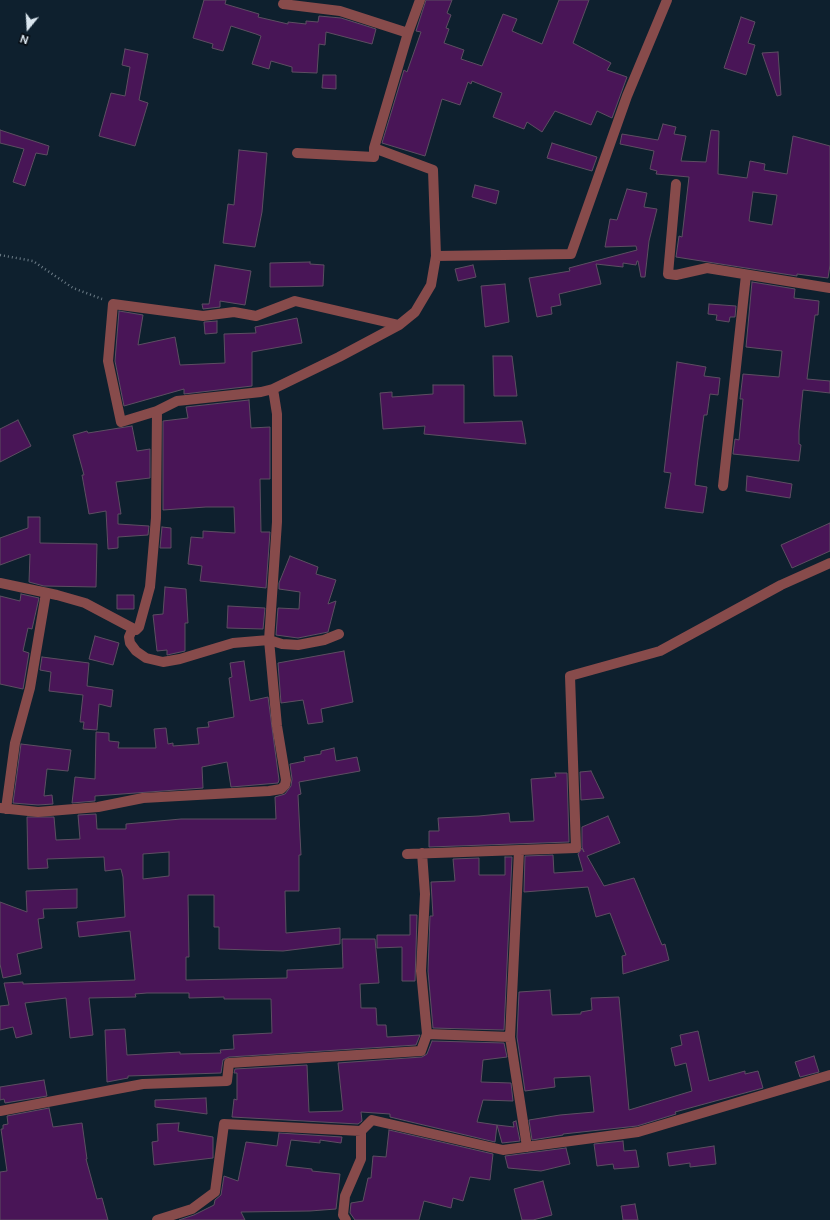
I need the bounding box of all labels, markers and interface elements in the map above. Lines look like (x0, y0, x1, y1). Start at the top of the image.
north arrow (8, 8, 48, 48)
text: N (18, 32, 30, 47)

